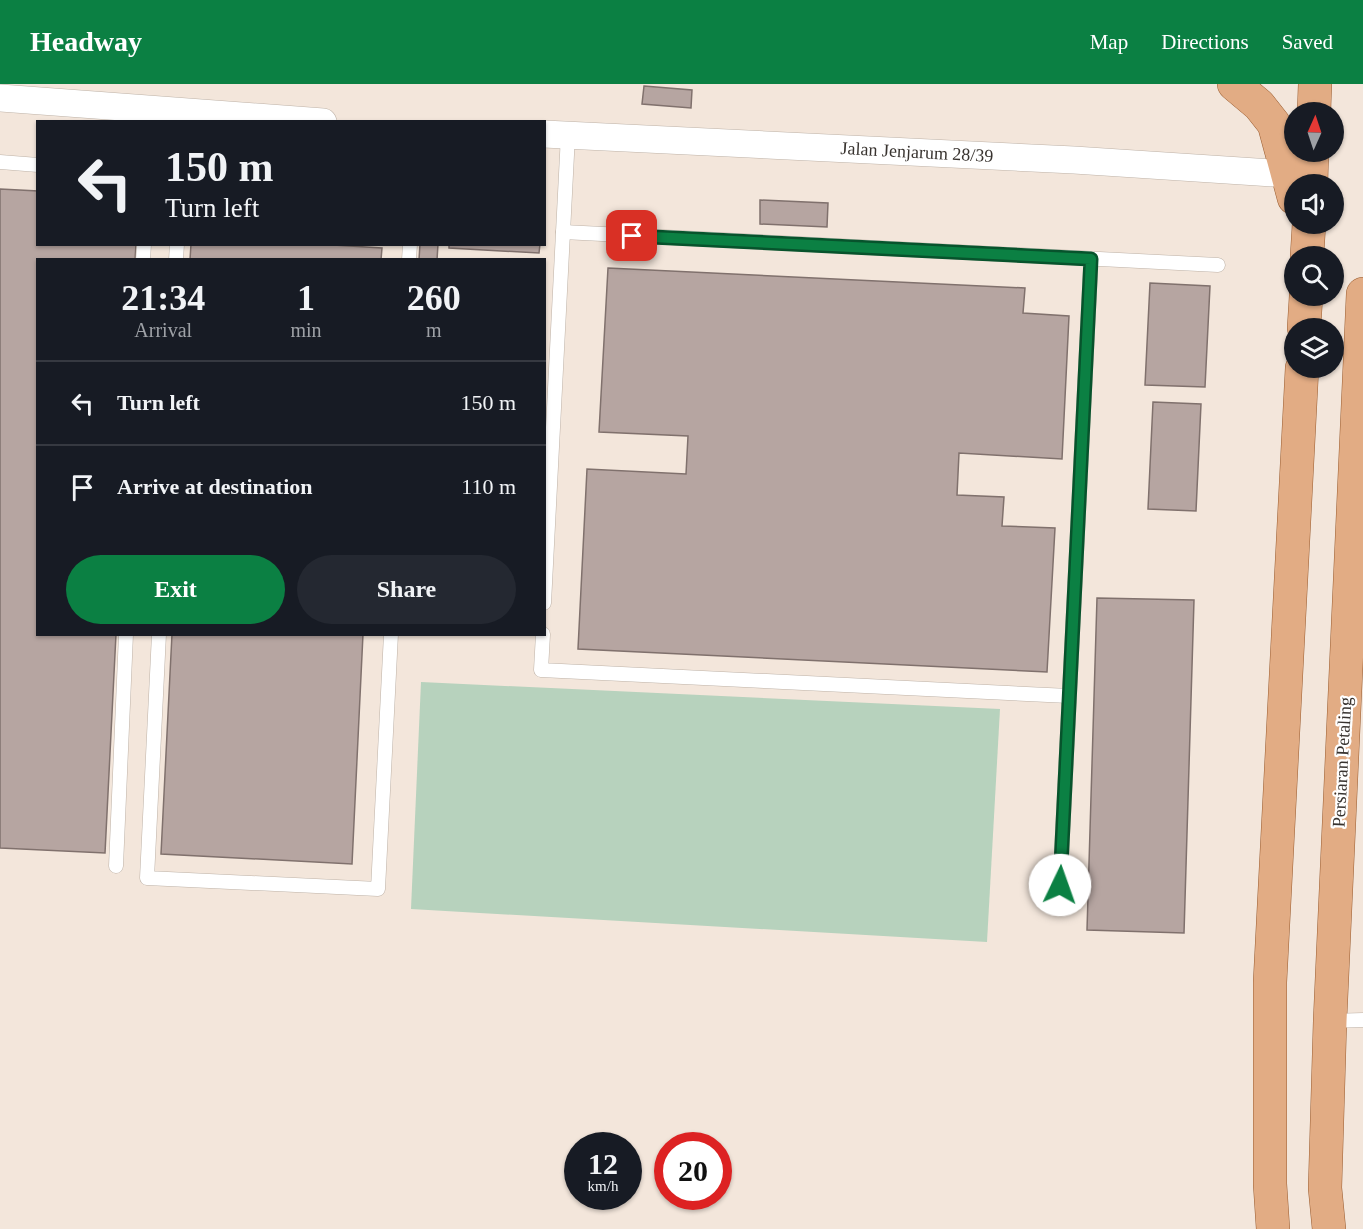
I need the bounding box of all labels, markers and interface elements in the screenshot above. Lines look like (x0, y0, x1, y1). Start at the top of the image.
text: Headway (30, 26, 142, 57)
text: Map (1090, 30, 1128, 54)
text: Directions (1161, 30, 1249, 54)
text: Saved (1282, 30, 1333, 54)
north arrow (1284, 102, 1344, 162)
map controls (1284, 102, 1344, 378)
street label: Jalan Jenjarum 28/39 (840, 138, 994, 166)
icon: left (66, 144, 144, 222)
text: 150 m (165, 144, 274, 190)
button: sound (1284, 174, 1344, 234)
text: Turn left (165, 193, 259, 223)
pin (606, 210, 657, 261)
icon: arrive (615, 219, 648, 252)
button: search (1284, 246, 1344, 306)
text: 21:34 (121, 278, 205, 318)
text: 1 (297, 278, 315, 318)
text: 260 (407, 278, 461, 318)
button: layers (1284, 318, 1344, 378)
text: Arrival (134, 319, 192, 341)
text: min (290, 319, 322, 341)
text: m (426, 319, 442, 341)
icon: left (66, 387, 99, 420)
text: Turn left (117, 390, 200, 415)
text: 150 m (460, 390, 516, 415)
icon: arrive (66, 471, 99, 504)
text: Arrive at destination (117, 474, 313, 499)
text: 110 m (461, 474, 516, 499)
button: Exit (66, 555, 285, 624)
button: Share (297, 555, 516, 624)
street label: Persiaran Petaling (1329, 696, 1355, 828)
position arrow (1028, 853, 1092, 917)
speed limit sign: 20 (654, 1132, 732, 1210)
text: 12 (588, 1147, 618, 1180)
text: km/h (588, 1178, 618, 1194)

